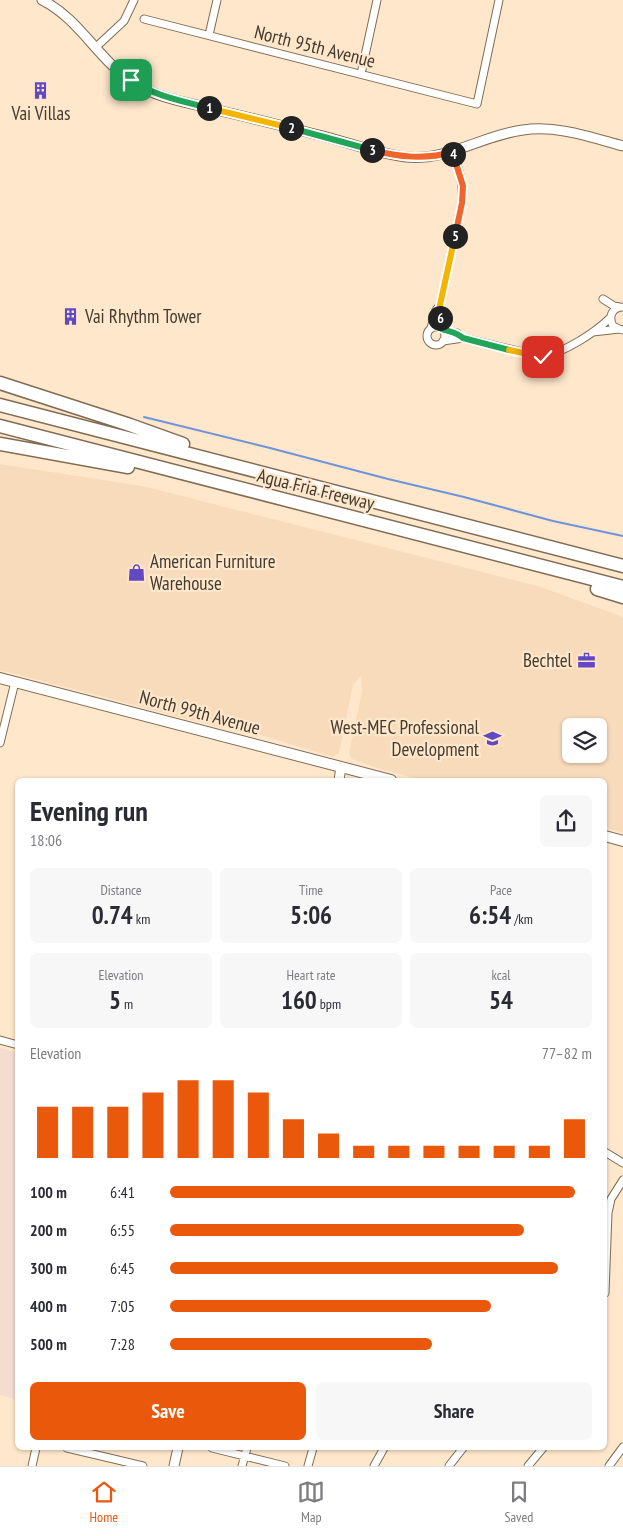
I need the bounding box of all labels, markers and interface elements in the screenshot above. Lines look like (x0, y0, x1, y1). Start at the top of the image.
street label: North 95th Avenue (252, 19, 378, 73)
pin (110, 59, 152, 101)
icon: arrive (117, 66, 145, 94)
building icon: Vai Villas (31, 80, 51, 100)
pin: 1 (196, 96, 222, 120)
text: 1 (206, 99, 213, 117)
place label: Vai Villas (10, 101, 71, 125)
pin: 2 (278, 116, 304, 140)
text: 2 (288, 119, 295, 137)
pin: 3 (360, 138, 384, 162)
text: 3 (369, 141, 376, 159)
pin: 4 (440, 142, 466, 166)
text: 4 (450, 145, 457, 163)
pin: 5 (442, 224, 468, 248)
text: 5 (452, 227, 459, 245)
place label: Vai Rhythm Tower (84, 304, 202, 328)
building icon: Vai Rhythm Tower (61, 306, 81, 326)
pin: 6 (428, 306, 452, 330)
text: 6 (437, 309, 444, 327)
pin (522, 336, 564, 378)
icon: check (529, 343, 557, 371)
street label: Agua Fria Freeway (255, 463, 378, 515)
place label: American Furniture Warehouse (150, 549, 276, 595)
shop icon: American Furniture Warehouse (126, 562, 146, 582)
place label: Bechtel (523, 648, 573, 672)
office icon: Bechtel (576, 650, 596, 670)
street label: North 99th Avenue (137, 684, 263, 740)
place label: West-MEC Professional Development (331, 715, 480, 761)
map controls (562, 718, 607, 763)
button: layers (562, 718, 607, 763)
school or university icon: West-MEC Professional Development (483, 728, 503, 748)
text: Evening run (30, 792, 148, 829)
button: share (540, 795, 592, 847)
text: 18:06 (30, 830, 62, 850)
text: Distance (100, 881, 142, 899)
text: Time (299, 881, 323, 899)
text: Pace (490, 881, 512, 899)
text: 0.74 (92, 899, 133, 931)
text: 5:06 (290, 899, 332, 931)
text: 6:54 (469, 899, 511, 931)
text: km (133, 910, 150, 928)
text: /km (511, 910, 533, 928)
text: Elevation (99, 966, 143, 984)
text: Heart rate (287, 966, 335, 984)
text: kcal (491, 966, 511, 984)
text: 5 (109, 984, 121, 1016)
text: 160 (281, 984, 317, 1016)
text: 54 (489, 984, 513, 1016)
text: m (121, 995, 133, 1013)
text: bpm (317, 995, 341, 1013)
text: Elevation (30, 1043, 81, 1063)
text: 77–82 m (542, 1043, 592, 1063)
text: 100 m (30, 1182, 67, 1202)
text: 6:41 (110, 1182, 135, 1202)
text: 200 m (30, 1220, 67, 1240)
text: 6:55 (110, 1220, 135, 1240)
text: 300 m (30, 1258, 67, 1278)
text: 6:45 (110, 1258, 135, 1278)
text: 400 m (30, 1296, 67, 1316)
text: 7:05 (110, 1296, 135, 1316)
text: 500 m (30, 1334, 67, 1354)
text: 7:28 (110, 1334, 135, 1354)
button: Save (30, 1382, 306, 1440)
button: Share (316, 1382, 592, 1440)
tab: Home (90, 1478, 118, 1526)
tab: Map (297, 1478, 325, 1526)
tab: Saved (505, 1478, 533, 1526)

